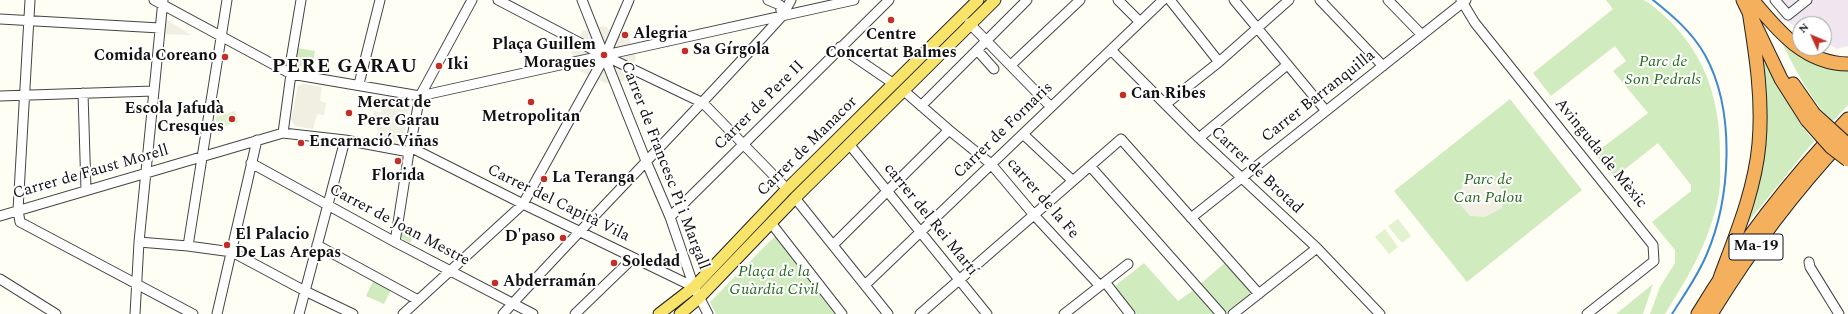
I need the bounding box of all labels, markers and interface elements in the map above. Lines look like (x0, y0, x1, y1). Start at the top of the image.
marker: Centre Concertat Balmes (886, 15, 896, 25)
north arrow (1792, 16, 1832, 56)
text: N (1794, 19, 1813, 37)
place label: Alegria (633, 25, 687, 45)
place label: Centre Concertat Balmes (825, 26, 957, 64)
marker: Alegria (620, 30, 630, 40)
place label: Plaça Guillem Moragues (492, 36, 596, 74)
place label: Sa Gírgola (693, 41, 770, 61)
marker: Sa Gírgola (680, 46, 690, 56)
place label: Comida Coreano (94, 47, 217, 67)
street label: Carrer Barranquilla (1258, 47, 1380, 147)
marker: Plaça Guillem Moragues (599, 50, 609, 60)
marker: Comida Coreano (220, 52, 230, 62)
park label: Parc de Son Pedrals (1625, 53, 1701, 91)
district label: PERE GARAU (272, 56, 418, 80)
place label: Iki (447, 56, 468, 76)
street label: Carrer de Pere II (711, 57, 809, 155)
street label: Carrer de Francesc Pi i Margall (615, 59, 713, 273)
marker: Iki (434, 61, 444, 71)
street label: Carrer de Fornaris (950, 79, 1058, 183)
place label: Can Ribes (1131, 85, 1206, 105)
marker: Can Ribes (1118, 90, 1128, 100)
street label: Carrer de Manacor (754, 93, 862, 201)
place label: Mercat de Pere Garau (357, 94, 439, 132)
street label: Avinguda de Mèxic (1550, 95, 1650, 213)
marker: Metropolitan (526, 97, 536, 107)
place label: Escola Jafudà Cresques (125, 100, 224, 138)
marker: Mercat de Pere Garau (344, 108, 354, 118)
place label: Metropolitan (482, 108, 580, 128)
marker: Escola Jafudà Cresques (227, 114, 237, 124)
street label: Carrer de Brotad (1206, 123, 1306, 219)
place label: Encarnació Viñas (309, 133, 439, 153)
marker: Encarnació Viñas (296, 138, 306, 148)
street label: Carrer de Faust Morell (11, 142, 171, 204)
street label: carrer de la Fe (1002, 155, 1082, 243)
marker: Florida (393, 156, 403, 166)
street label: carrer del Rei Martí (879, 160, 981, 280)
street label: Carrer del Capità Vila (484, 161, 632, 247)
place label: Florida (371, 167, 425, 187)
place label: La Teranga (552, 169, 635, 189)
park label: Parc de Can Palou (1454, 171, 1522, 209)
marker: La Teranga (539, 174, 549, 184)
street label: Carrer de Joan Mestre (325, 181, 473, 271)
place label: El Palacio De Las Arepas (235, 226, 341, 264)
place label: D'paso (505, 228, 555, 248)
marker: D'paso (558, 233, 568, 243)
road number: Ma-19 (1729, 234, 1783, 260)
marker: El Palacio De Las Arepas (222, 240, 232, 250)
place label: Soledad (622, 253, 680, 273)
marker: Soledad (609, 258, 619, 268)
park label: Plaça de la Guàrdia Civil (729, 263, 819, 301)
place label: Abderramán (503, 273, 596, 293)
marker: Abderramán (490, 278, 500, 288)

